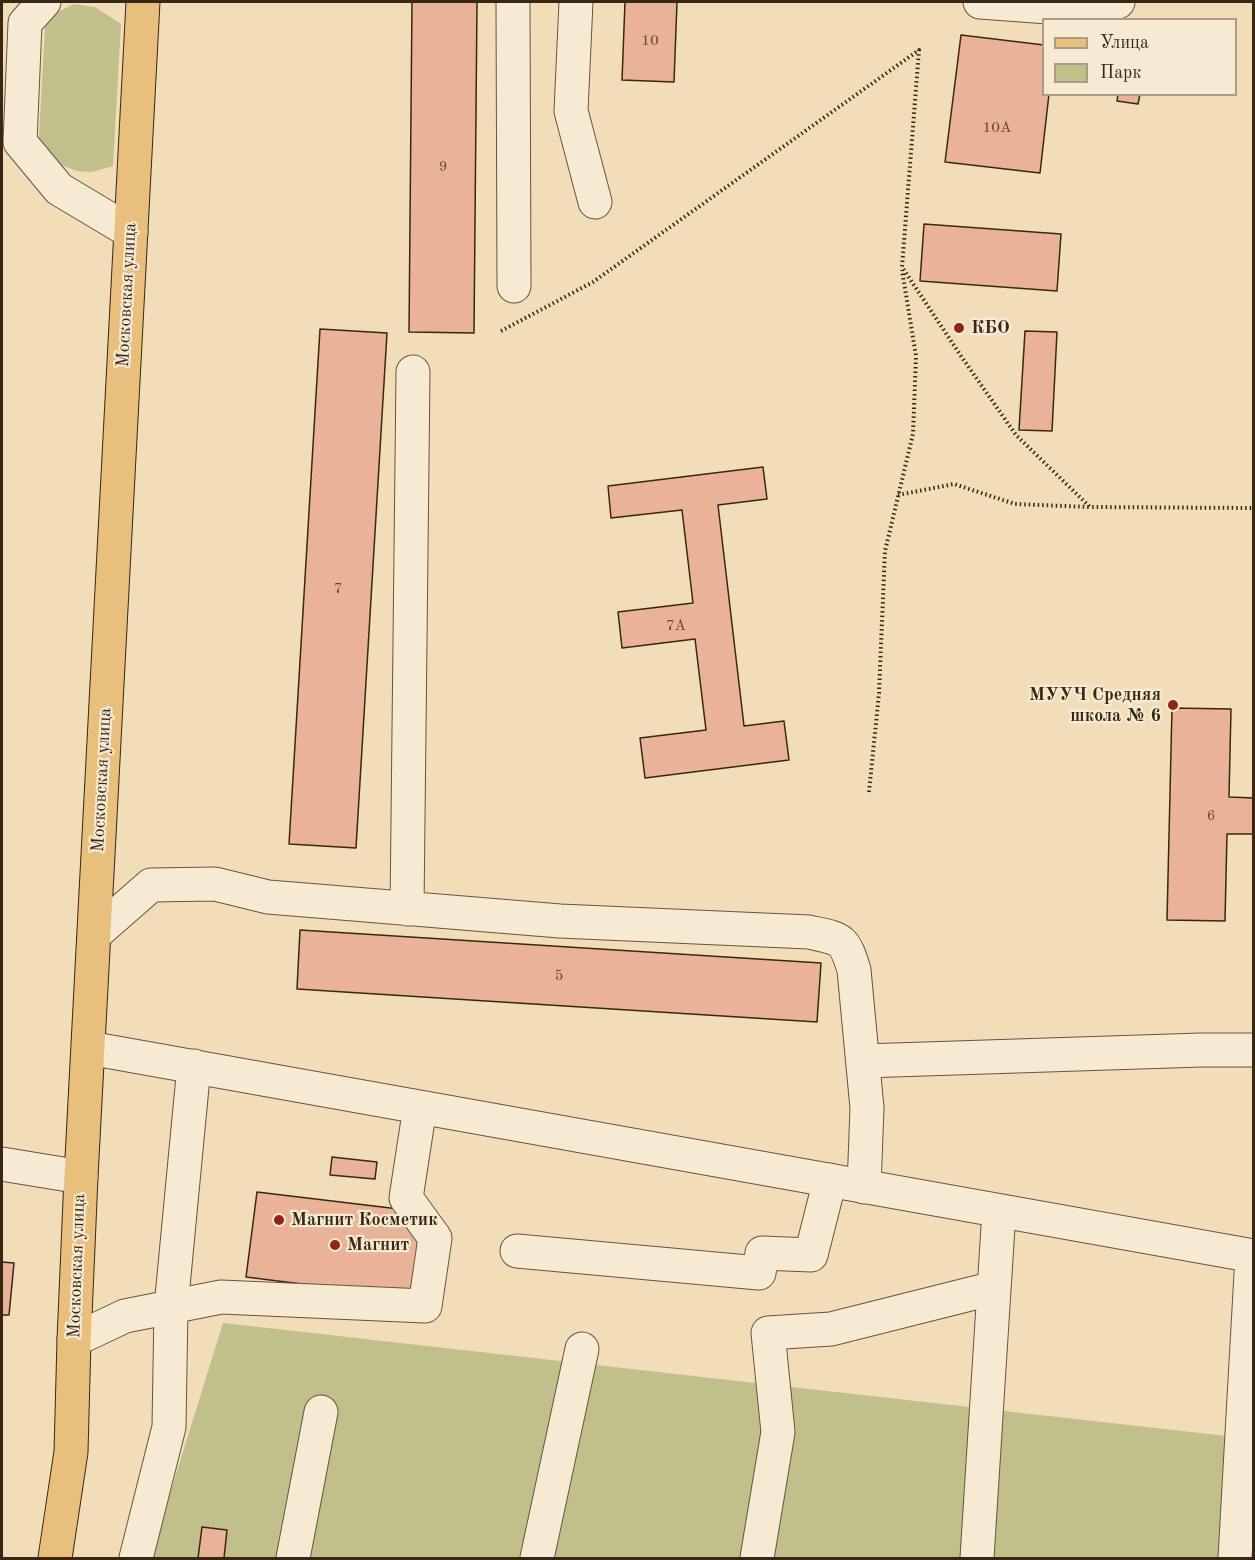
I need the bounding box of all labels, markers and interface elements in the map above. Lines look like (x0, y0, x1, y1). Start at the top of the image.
legend (1042, 18, 1237, 96)
house number: 10 (641, 32, 659, 50)
text: Улица (1100, 34, 1149, 52)
text: Парк (1100, 64, 1141, 82)
house number: 10А (983, 119, 1011, 137)
house number: 9 (439, 158, 447, 176)
street label: Московская улица (112, 222, 142, 368)
place label: КБО (971, 317, 1010, 339)
marker: КБО (952, 321, 966, 335)
house number: 7 (334, 580, 342, 598)
house number: 7А (666, 617, 686, 635)
place label: МУУЧ Средняя школа № 6 (1029, 684, 1161, 726)
marker: МУУЧ Средняя школа № 6 (1166, 698, 1180, 712)
street label: Московская улица (87, 707, 117, 853)
house number: 6 (1207, 807, 1215, 825)
house number: 5 (555, 967, 563, 985)
street label: Московская улица (64, 1193, 90, 1339)
place label: Магнит Косметик (291, 1209, 438, 1231)
marker: Магнит Косметик (272, 1213, 286, 1227)
place label: Магнит (347, 1234, 409, 1256)
marker: Магнит (328, 1238, 342, 1252)

